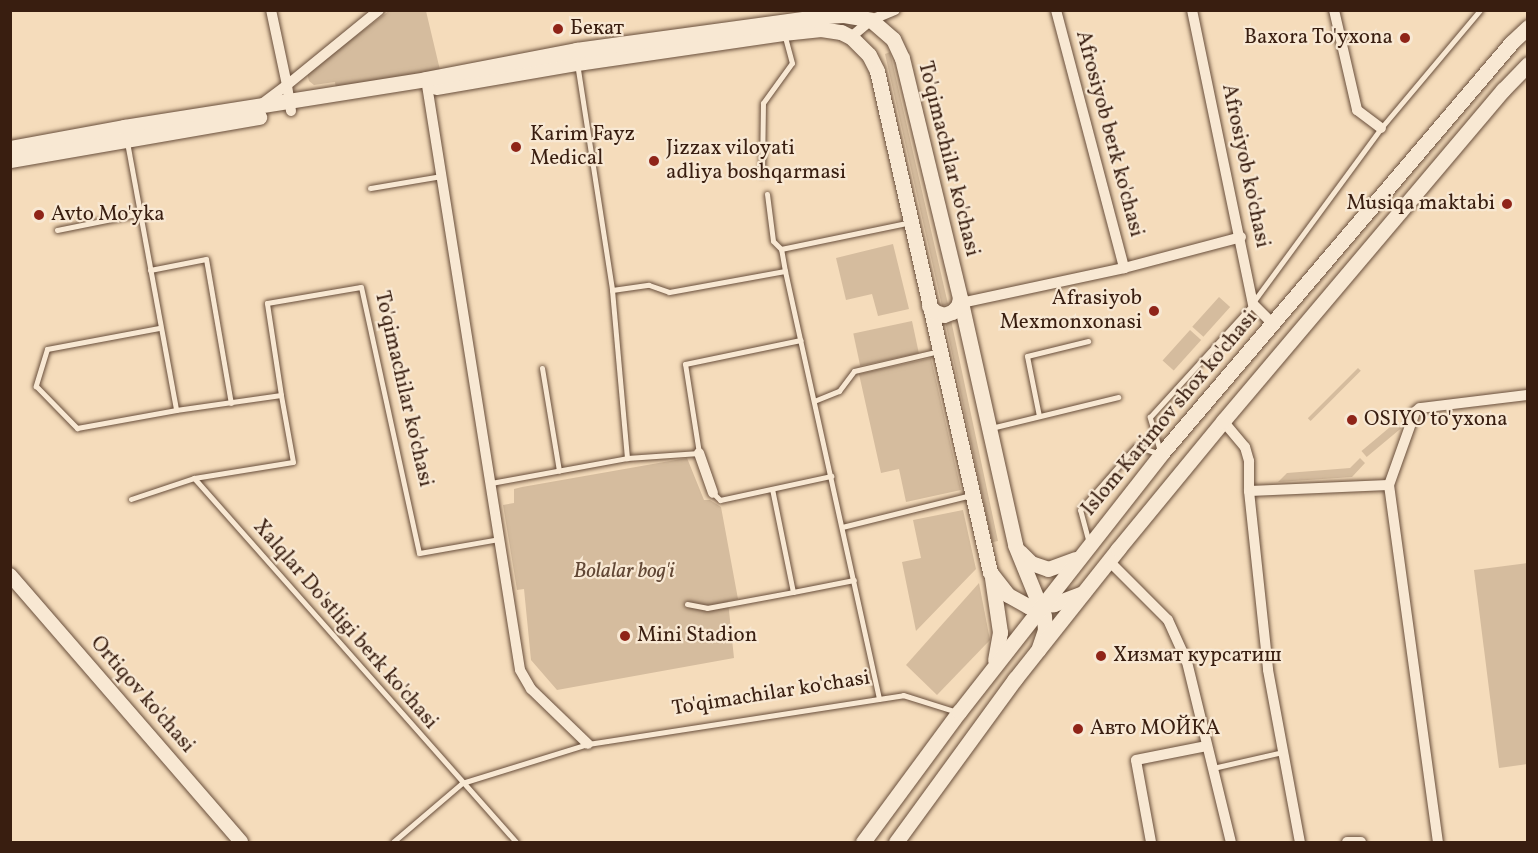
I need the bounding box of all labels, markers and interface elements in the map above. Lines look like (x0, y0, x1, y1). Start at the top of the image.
place label: Бекат (570, 16, 624, 42)
marker: Бекат (551, 22, 565, 36)
place label: Baxora To'yxona (1243, 25, 1393, 51)
street label: Afrosiyob berk ko'chasi (1069, 28, 1149, 240)
marker: Baxora To'yxona (1398, 31, 1412, 45)
street label: To'qimachilar ko'chasi (912, 59, 984, 259)
street label: Afrosiyob ko'chasi (1215, 82, 1275, 250)
place label: Karim Fayz Medical (530, 122, 635, 172)
place label: Jizzax viloyati adliya boshqarmasi (666, 136, 846, 186)
marker: Karim Fayz Medical (507, 138, 525, 156)
marker: Jizzax viloyati adliya boshqarmasi (647, 154, 661, 168)
place label: Musiqa maktabi (1346, 191, 1495, 217)
marker: Musiqa maktabi (1500, 197, 1514, 211)
place label: Avto Mo'yka (51, 202, 165, 228)
marker: Avto Mo'yka (32, 208, 46, 222)
place label: Afrasiyob Mexmonxonasi (1000, 286, 1142, 336)
street label: To'qimachilar ko'chasi (368, 289, 438, 489)
marker: Afrasiyob Mexmonxonasi (1147, 304, 1161, 318)
street label: Islom Karimov shox ko'chasi (1077, 306, 1263, 522)
place label: OSIYO to'yxona (1364, 407, 1508, 433)
marker: OSIYO to'yxona (1345, 413, 1359, 427)
street label: Xalqlar Do'stligi berk ko'chasi (247, 515, 443, 735)
park label: Bolalar bog'i (574, 559, 674, 585)
place label: Mini Stadion (637, 623, 757, 649)
marker: Mini Stadion (618, 629, 632, 643)
street label: Ortiqov ko'chasi (84, 631, 200, 759)
place label: Хизмат курсатиш (1113, 643, 1282, 669)
marker: Хизмат курсатиш (1094, 649, 1108, 663)
street label: To'qimachilar ko'chasi (670, 666, 872, 722)
place label: Авто МОЙКА (1090, 716, 1220, 742)
marker: Авто МОЙКА (1071, 722, 1085, 736)

